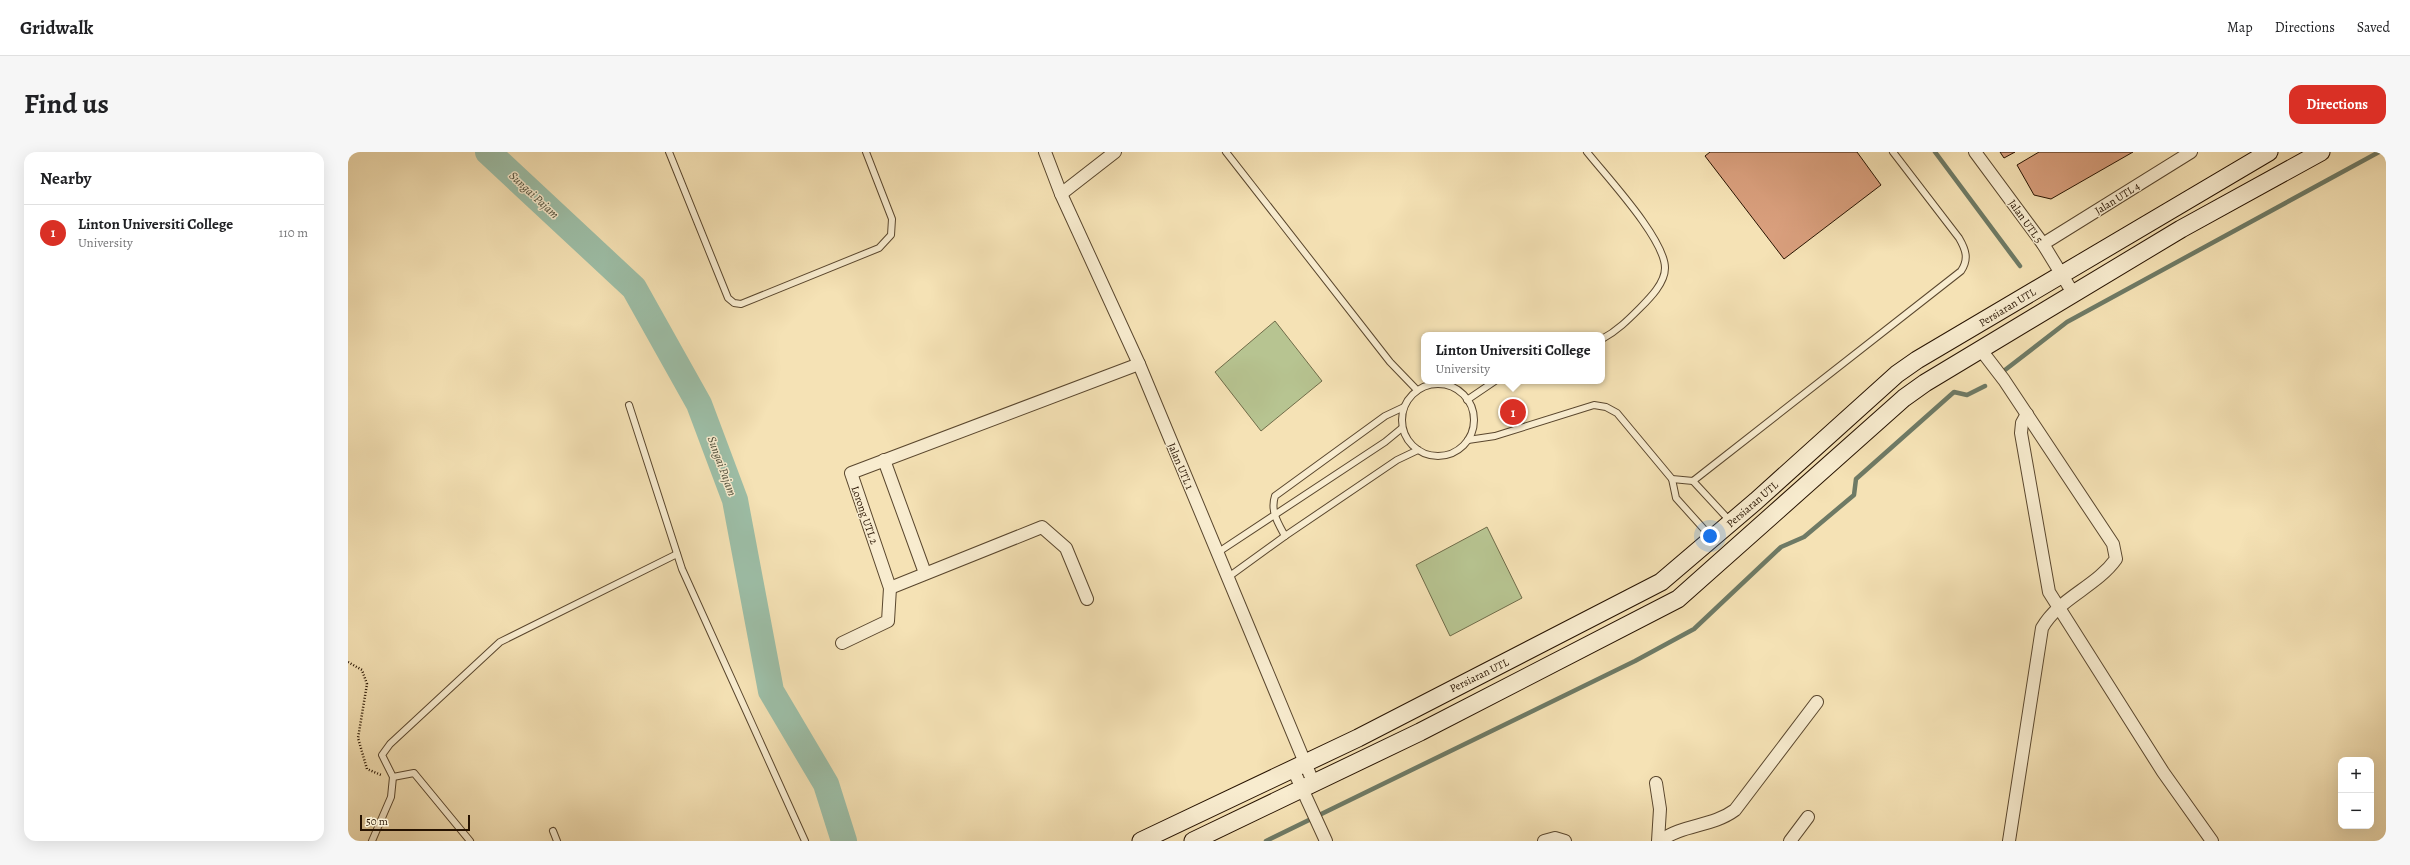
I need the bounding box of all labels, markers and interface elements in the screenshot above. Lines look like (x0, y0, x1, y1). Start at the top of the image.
text: Gridwalk (20, 15, 93, 41)
text: Map (2227, 18, 2253, 37)
text: Directions (2275, 18, 2335, 37)
text: Saved (2357, 18, 2390, 37)
text: Find us (24, 85, 109, 123)
button: Directions (2289, 85, 2386, 124)
text: Nearby (40, 167, 91, 190)
water label: Sungai Pajam (506, 168, 562, 222)
street label: Jalan UTL 4 (2092, 179, 2143, 218)
street label: Jalan UTL 5 (2005, 197, 2047, 246)
text: Linton Universiti College (78, 214, 233, 234)
text: 1 (51, 224, 55, 241)
text: 110 m (279, 224, 308, 241)
text: University (78, 234, 133, 251)
street label: Persiaran UTL (1976, 284, 2039, 330)
popup (1421, 332, 1605, 384)
text: Linton Universiti College (1435, 340, 1591, 360)
text: University (1435, 360, 1490, 377)
pin: 1 (1500, 397, 1526, 427)
water label: Sungai Pajam (704, 434, 740, 498)
street label: Jalan UTL 1 (1164, 441, 1197, 492)
street label: Persiaran UTL (1723, 477, 1782, 531)
street label: Lorong UTL 2 (848, 484, 882, 546)
your location (1700, 526, 1720, 546)
street label: Persiaran UTL (1447, 655, 1512, 696)
map controls (2338, 757, 2374, 829)
button: + (2338, 757, 2374, 793)
button: − (2338, 793, 2374, 829)
scale bar (360, 813, 470, 832)
text: 50 m (366, 814, 388, 829)

